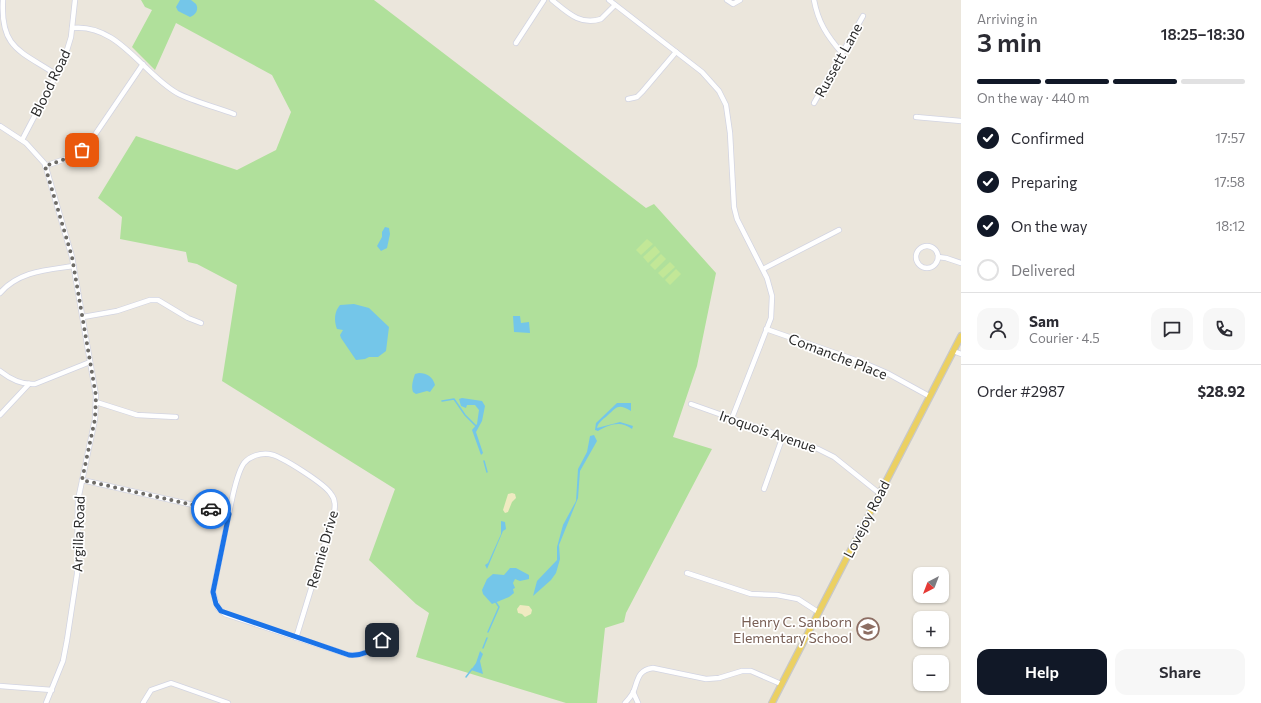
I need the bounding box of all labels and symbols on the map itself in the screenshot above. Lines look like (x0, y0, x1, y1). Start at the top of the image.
street label: Russett Lane (811, 20, 865, 100)
street label: Blood Road (26, 47, 74, 119)
pin (65, 133, 99, 167)
street label: Comanche Place (786, 329, 890, 383)
street label: Iroquois Avenue (717, 406, 819, 456)
street label: Lovejoy Road (839, 477, 893, 561)
courier (191, 489, 231, 529)
street label: Argilla Road (68, 496, 88, 572)
street label: Rennie Drive (303, 508, 341, 590)
north arrow (913, 567, 949, 603)
place label: Henry C. Sanborn Elementary School (733, 613, 852, 646)
school or university icon: Henry C. Sanborn Elementary School (855, 616, 881, 642)
pin (365, 623, 399, 657)

